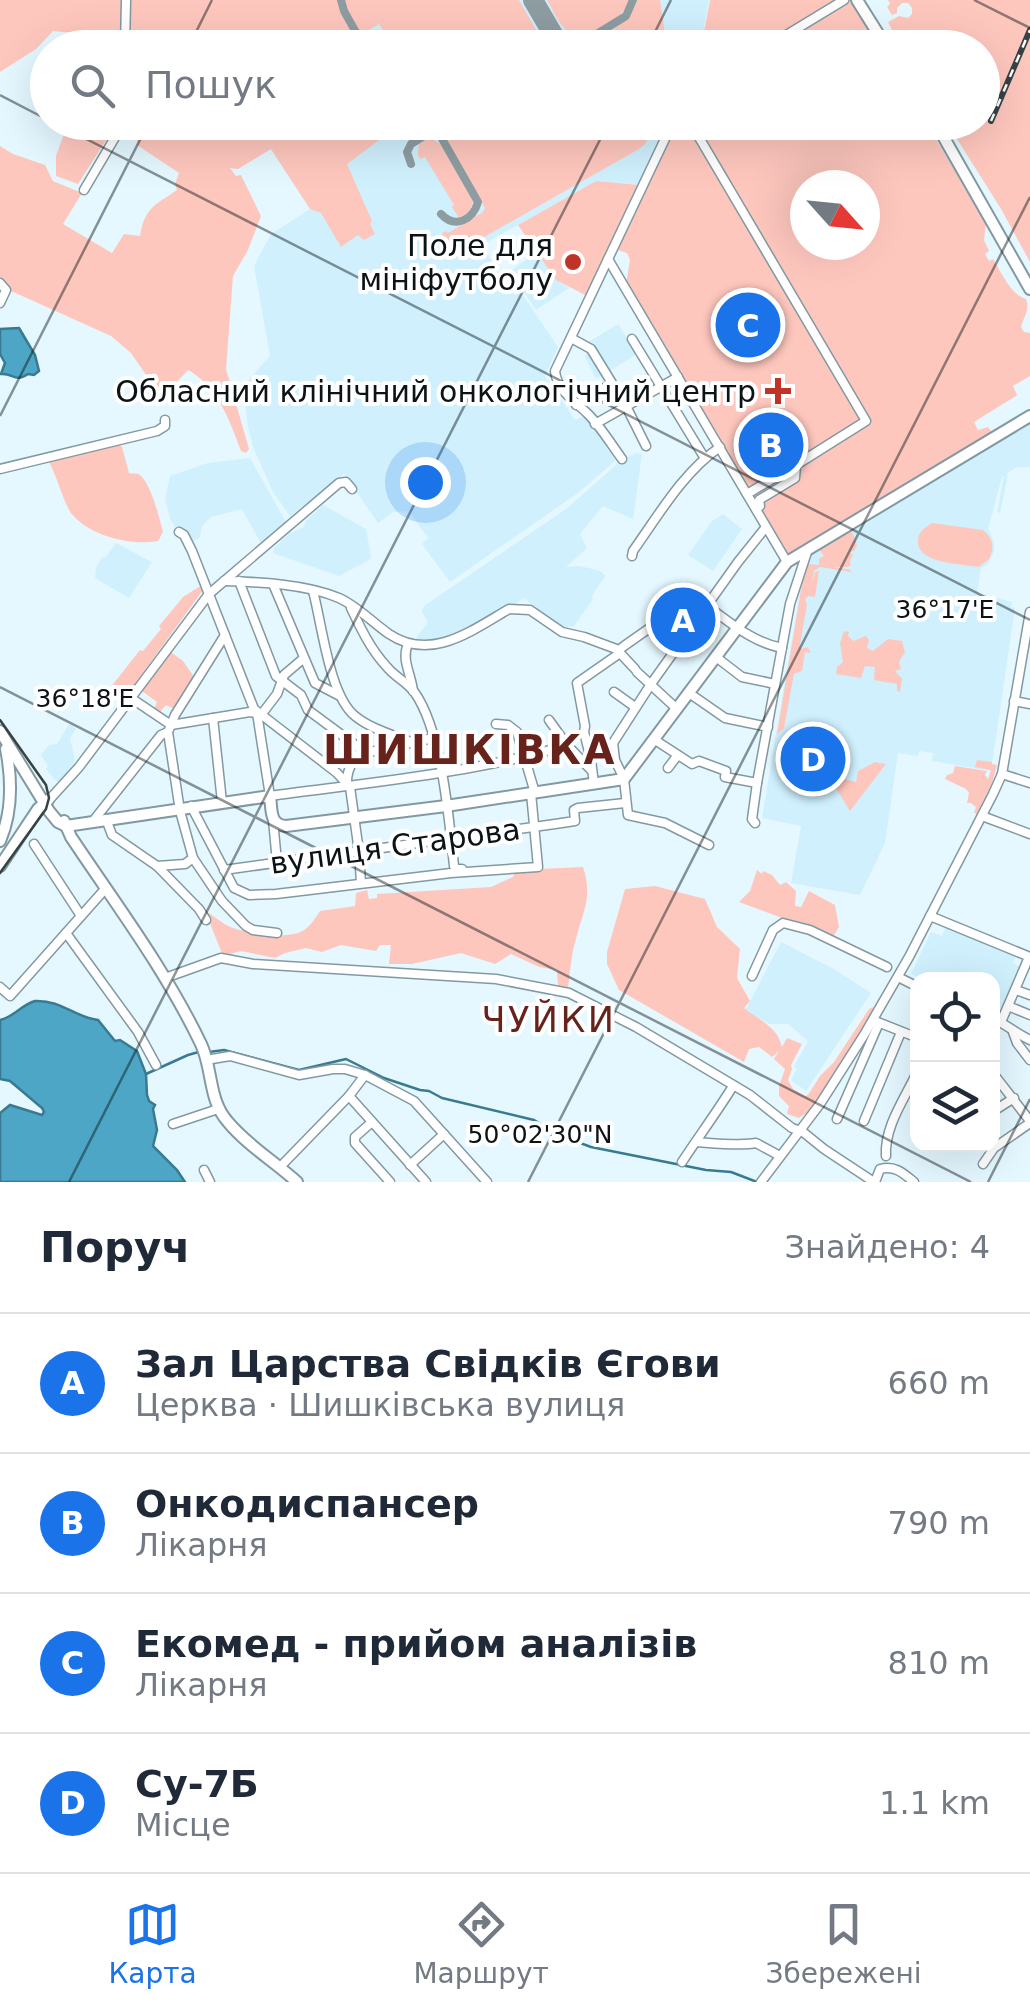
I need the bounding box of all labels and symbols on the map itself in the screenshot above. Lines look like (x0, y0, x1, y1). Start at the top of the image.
north arrow (790, 170, 880, 260)
place label: Поле для мініфутболу (359, 228, 553, 297)
marker: Поле для мініфутболу (562, 251, 584, 273)
pin: C (716, 288, 780, 362)
place label: Обласний клінічний онкологічний центр (115, 374, 756, 409)
marker: Обласний клінічний онкологічний центр (765, 378, 791, 404)
pin: B (738, 408, 804, 482)
your location (400, 457, 451, 508)
pin: A (650, 582, 716, 658)
text: 36°17'E (896, 595, 994, 624)
text: 36°18'E (36, 684, 134, 713)
pin: D (780, 722, 846, 796)
district label: ШИШКІВКА (323, 727, 617, 773)
street label: вулиця Старова (268, 811, 522, 881)
district label: ЧУЙКИ (481, 999, 617, 1040)
text: 50°02'30"N (467, 1120, 613, 1149)

